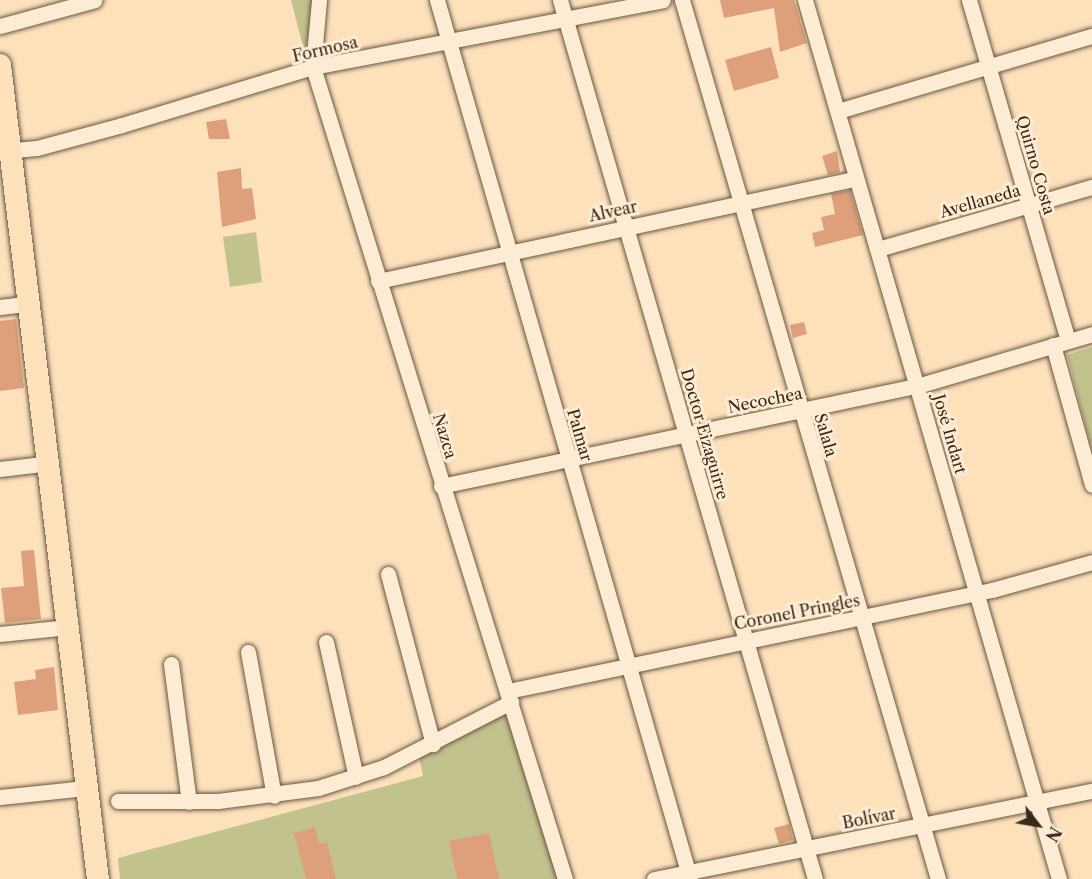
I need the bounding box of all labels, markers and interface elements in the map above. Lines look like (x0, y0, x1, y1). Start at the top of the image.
street label: Formosa (290, 32, 360, 66)
street label: Quirno Costa (1013, 113, 1059, 217)
street label: Avellaneda (937, 180, 1023, 222)
street label: Alvear (587, 197, 639, 225)
street label: Doctor Eizaguirre (677, 366, 733, 502)
street label: Necochea (726, 383, 804, 417)
street label: José Indart (929, 392, 971, 476)
street label: Palmar (563, 407, 597, 463)
street label: Nazca (429, 411, 461, 461)
street label: Salala (811, 411, 841, 459)
street label: Coronel Pringles (732, 590, 862, 634)
north arrow (1008, 795, 1068, 855)
street label: Bolívar (841, 803, 897, 833)
text: N (1041, 823, 1066, 845)

